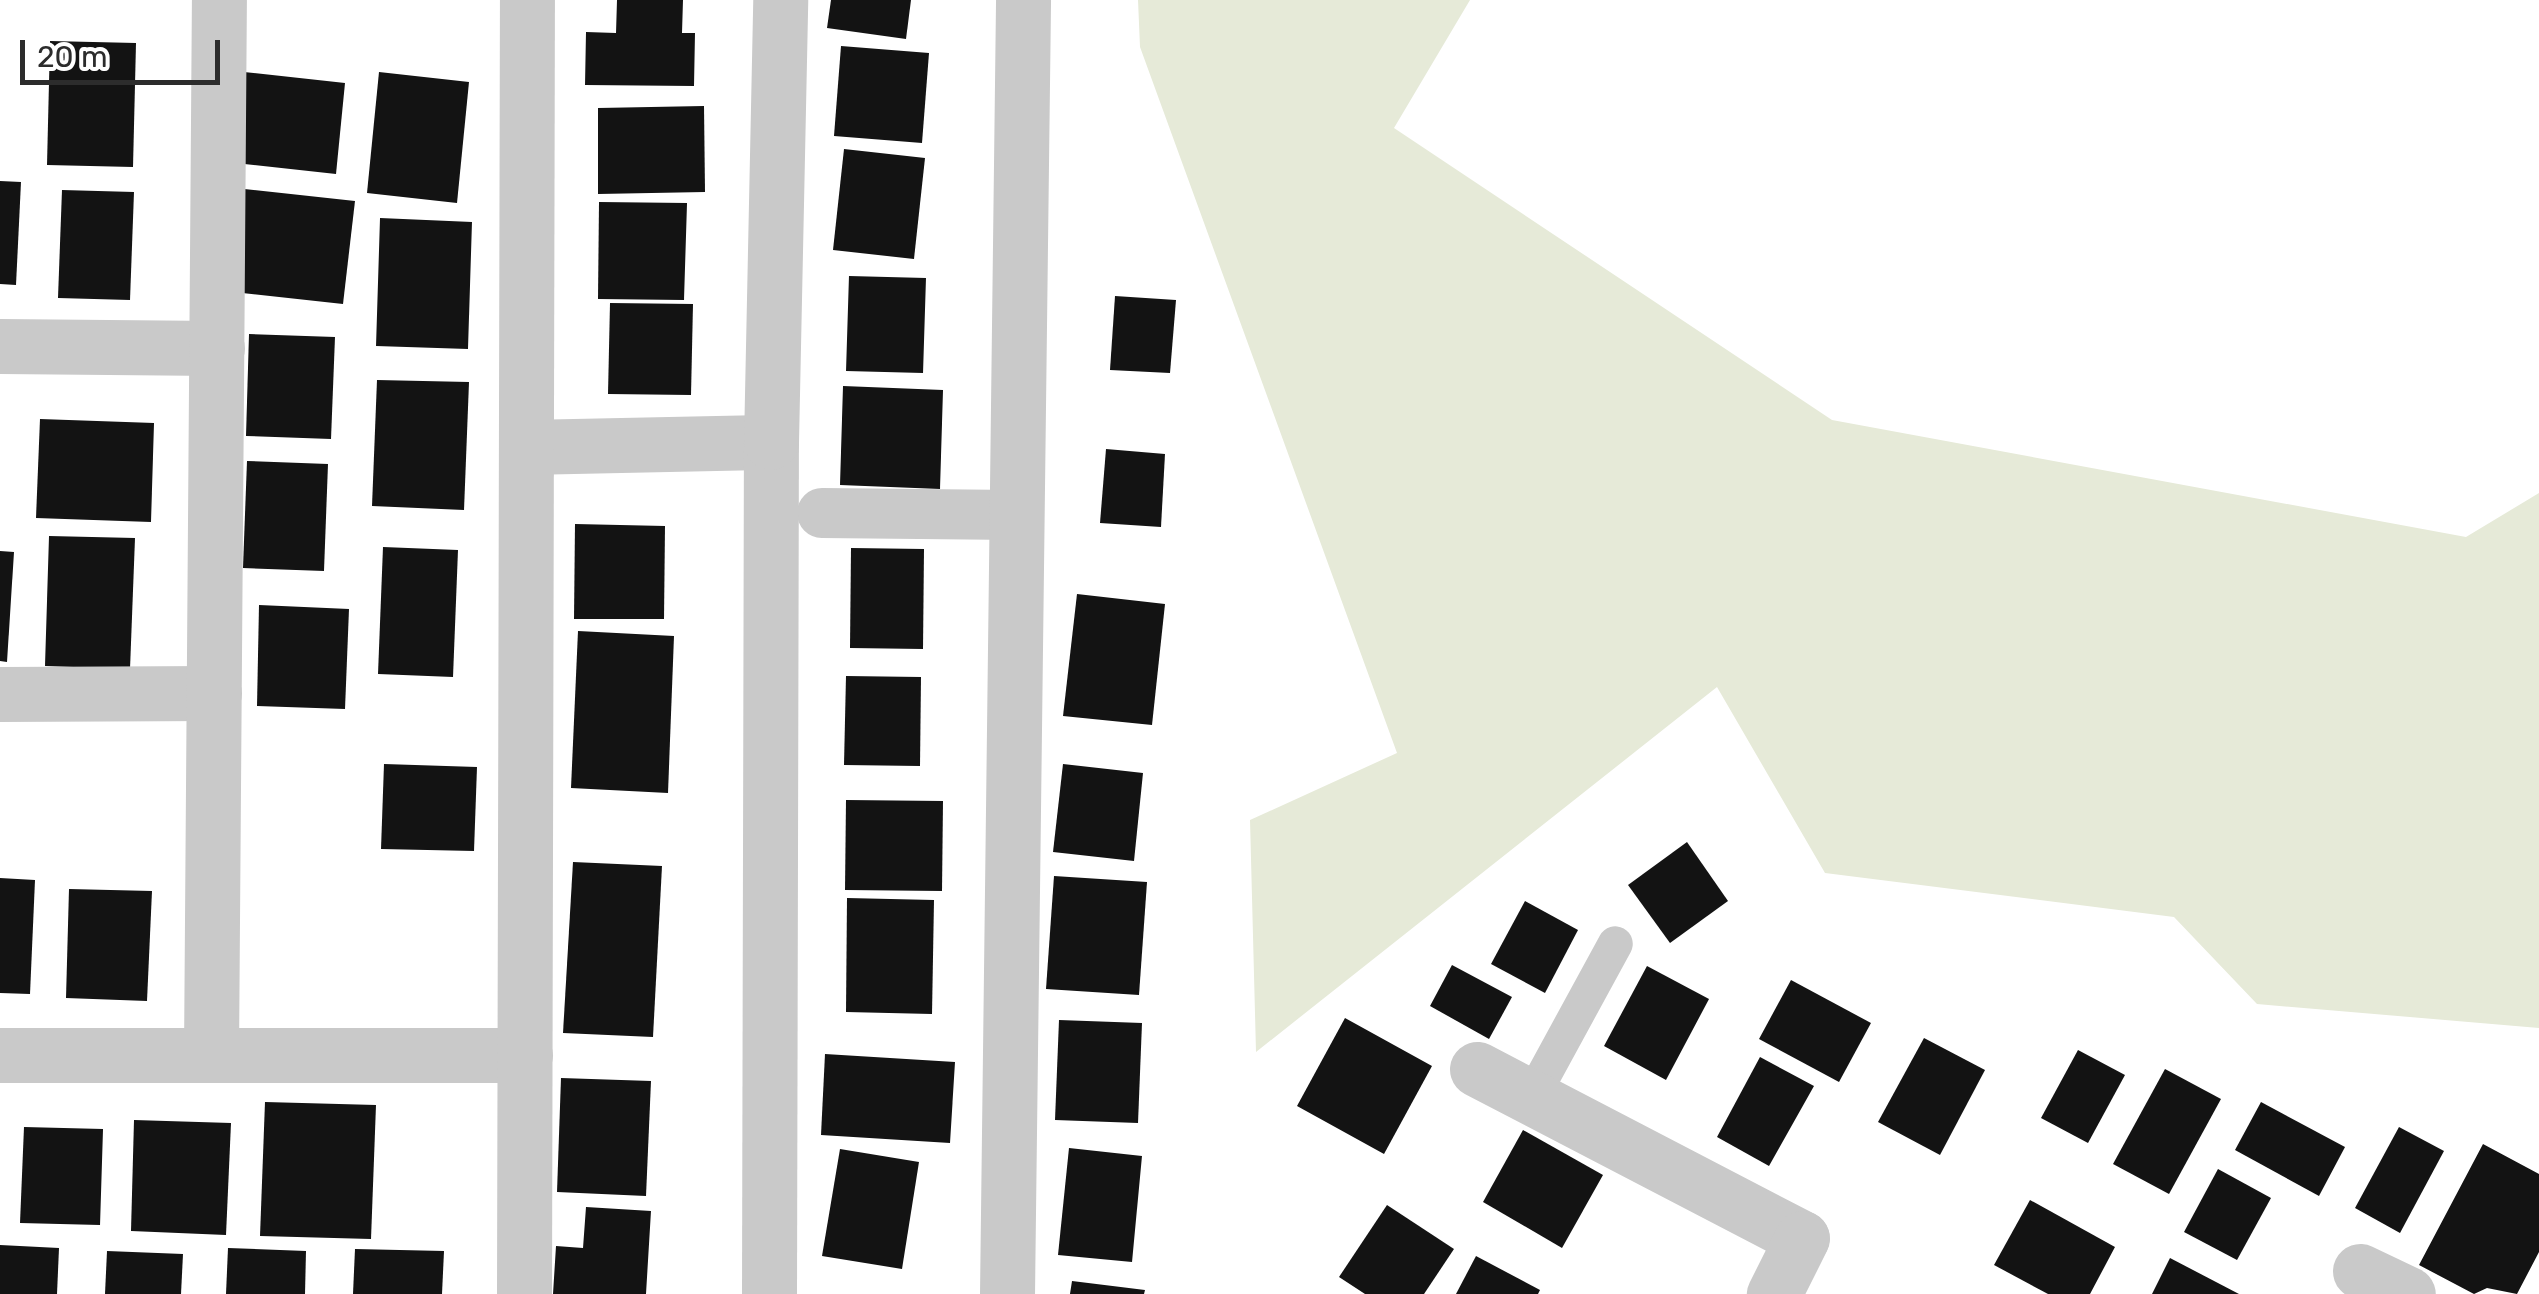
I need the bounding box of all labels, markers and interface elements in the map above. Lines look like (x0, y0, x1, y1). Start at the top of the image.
scale bar (25, 20, 225, 82)
text: 20 m (37, 39, 108, 75)

